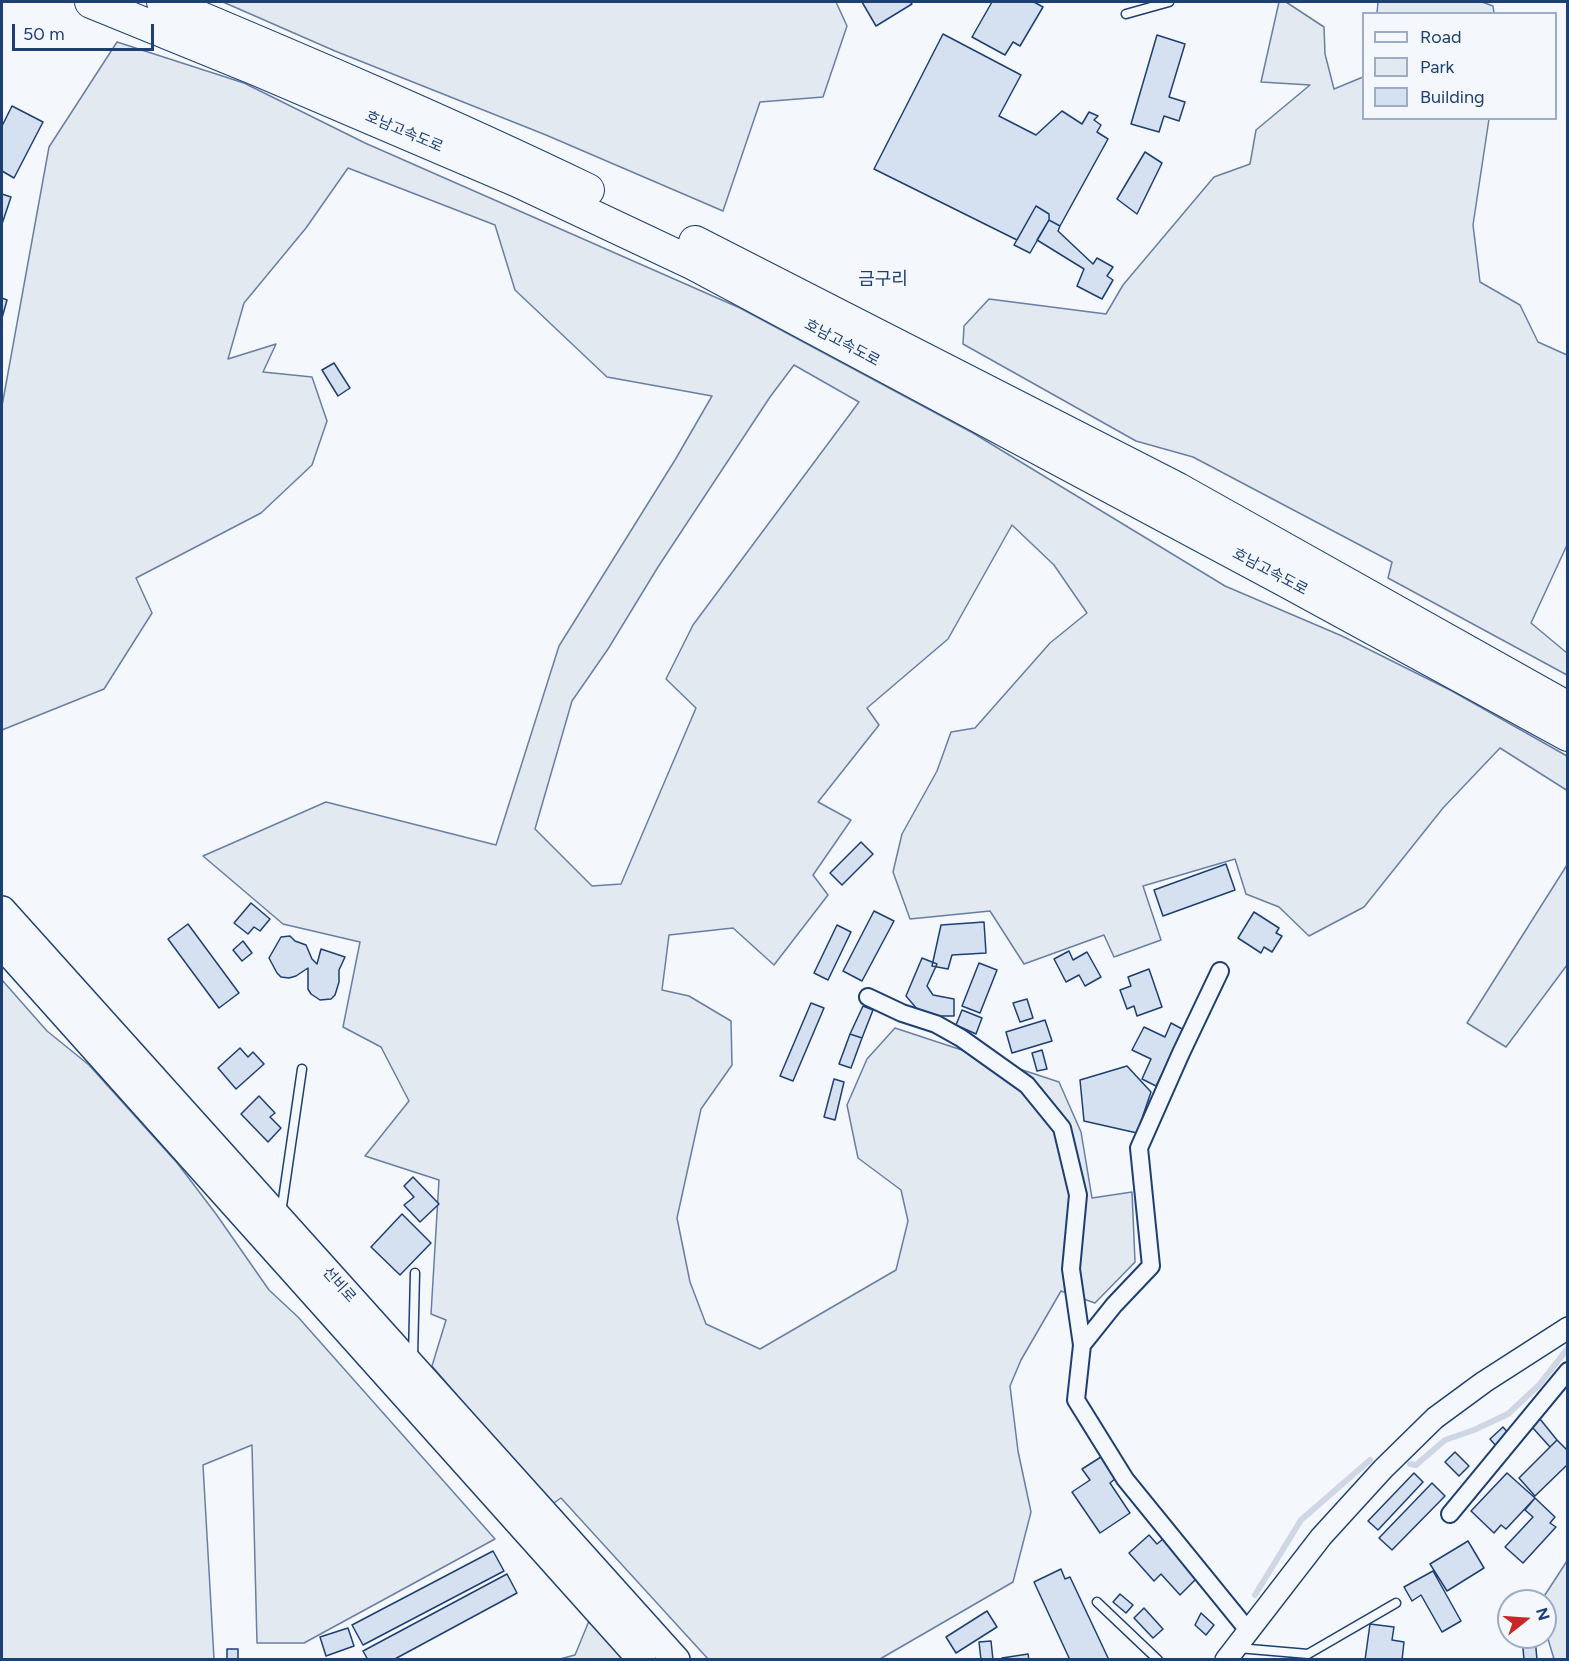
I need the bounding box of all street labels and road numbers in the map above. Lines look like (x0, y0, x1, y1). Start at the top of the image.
street label: 호남고속도로 (362, 108, 446, 156)
street label: 호남고속도로 (801, 316, 883, 370)
street label: 호남고속도로 (1229, 545, 1311, 599)
street label: 선비로 (318, 1264, 360, 1306)

